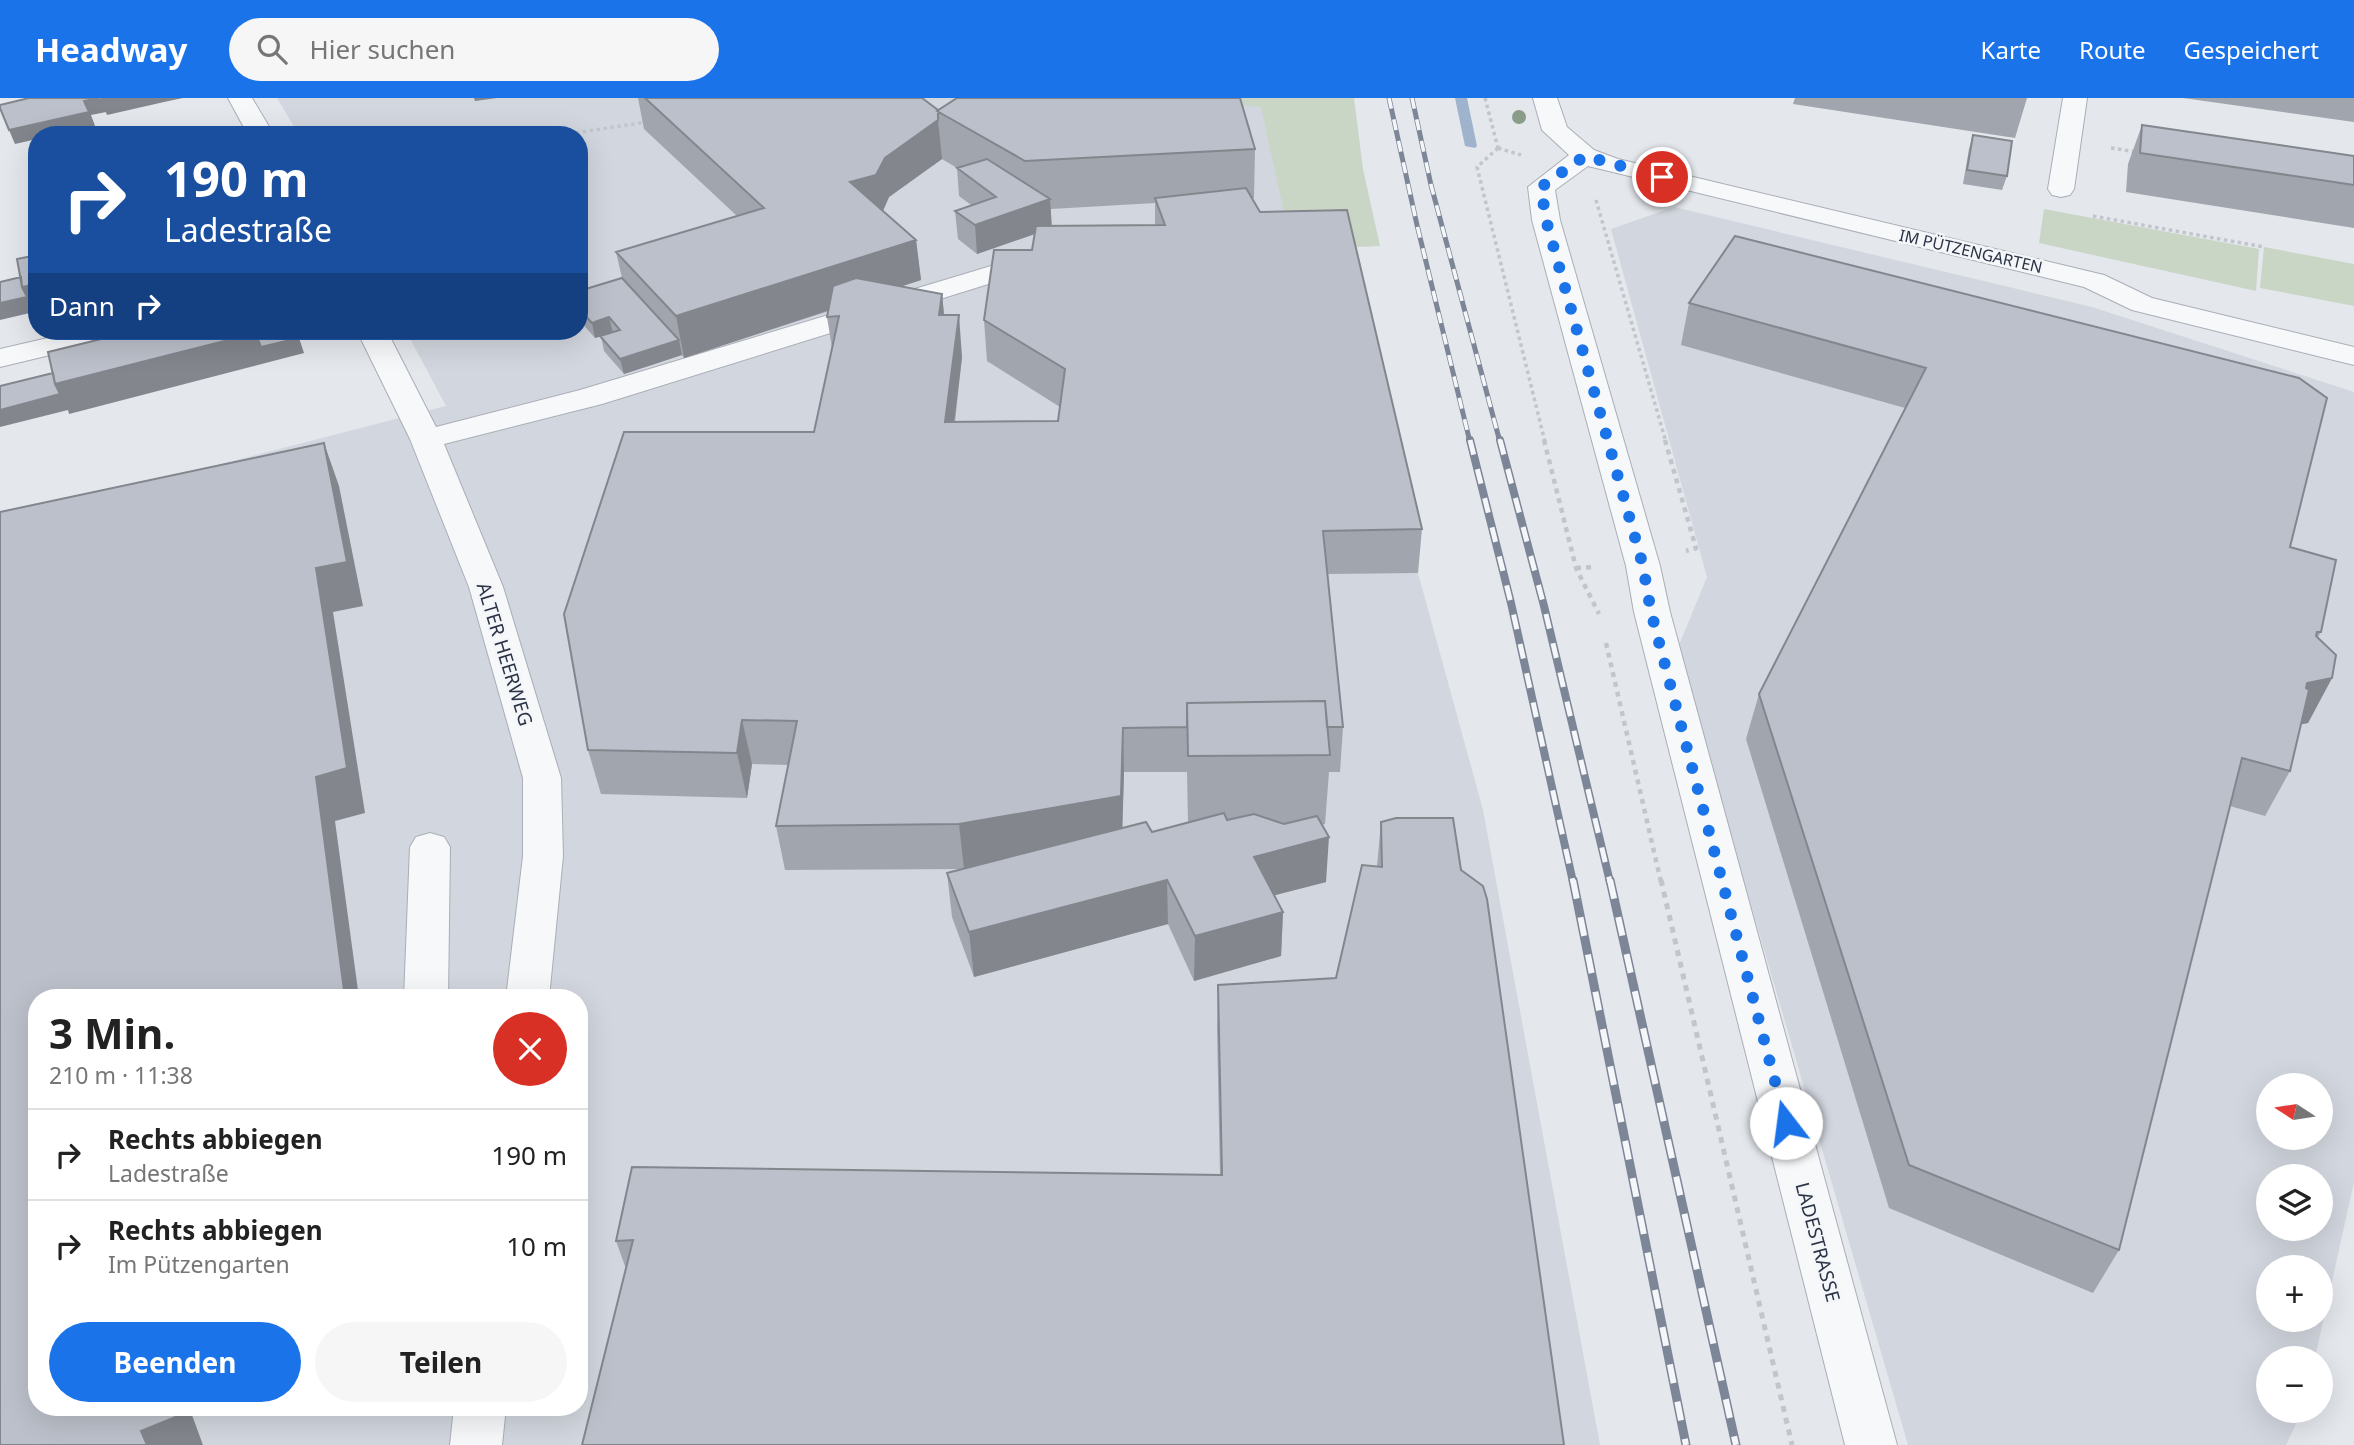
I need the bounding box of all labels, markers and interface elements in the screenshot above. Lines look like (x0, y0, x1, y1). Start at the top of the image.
search box (229, 18, 719, 81)
text: Headway (35, 27, 187, 72)
icon: search (253, 30, 291, 68)
text: Hier suchen (309, 31, 455, 67)
text: Karte (1981, 33, 2041, 66)
text: Route (2079, 33, 2146, 66)
text: Gespeichert (2184, 33, 2319, 66)
text: 190 m (164, 145, 309, 211)
pin (1632, 147, 1692, 207)
icon: right (49, 154, 140, 245)
icon: arrive (1643, 158, 1681, 196)
text: Ladestraße (164, 208, 332, 251)
street label: IM PÜTZENGARTEN (1897, 224, 2045, 278)
icon: right (129, 287, 167, 325)
text: Dann (49, 288, 115, 324)
street label: ALTER HEERWEG (471, 579, 539, 729)
text: 3 Min. (49, 1004, 175, 1061)
button: close (493, 1012, 567, 1086)
text: 210 m · 11:38 (49, 1059, 193, 1091)
north arrow (2256, 1073, 2333, 1150)
map controls (2256, 1073, 2333, 1423)
position arrow (1749, 1086, 1823, 1160)
text: Rechts abbiegen (108, 1121, 323, 1157)
icon: right (49, 1136, 87, 1174)
text: 190 m (491, 1137, 567, 1173)
text: Ladestraße (108, 1157, 229, 1189)
button: layers (2256, 1164, 2333, 1241)
street label: LADESTRASSE (1790, 1179, 1846, 1305)
text: Rechts abbiegen (108, 1212, 323, 1248)
icon: right (49, 1227, 87, 1265)
text: 10 m (506, 1228, 567, 1264)
text: Im Pützengarten (108, 1248, 290, 1280)
button: + (2256, 1255, 2333, 1332)
button: Beenden (49, 1322, 301, 1402)
button: Teilen (315, 1322, 567, 1402)
button: − (2256, 1346, 2333, 1423)

